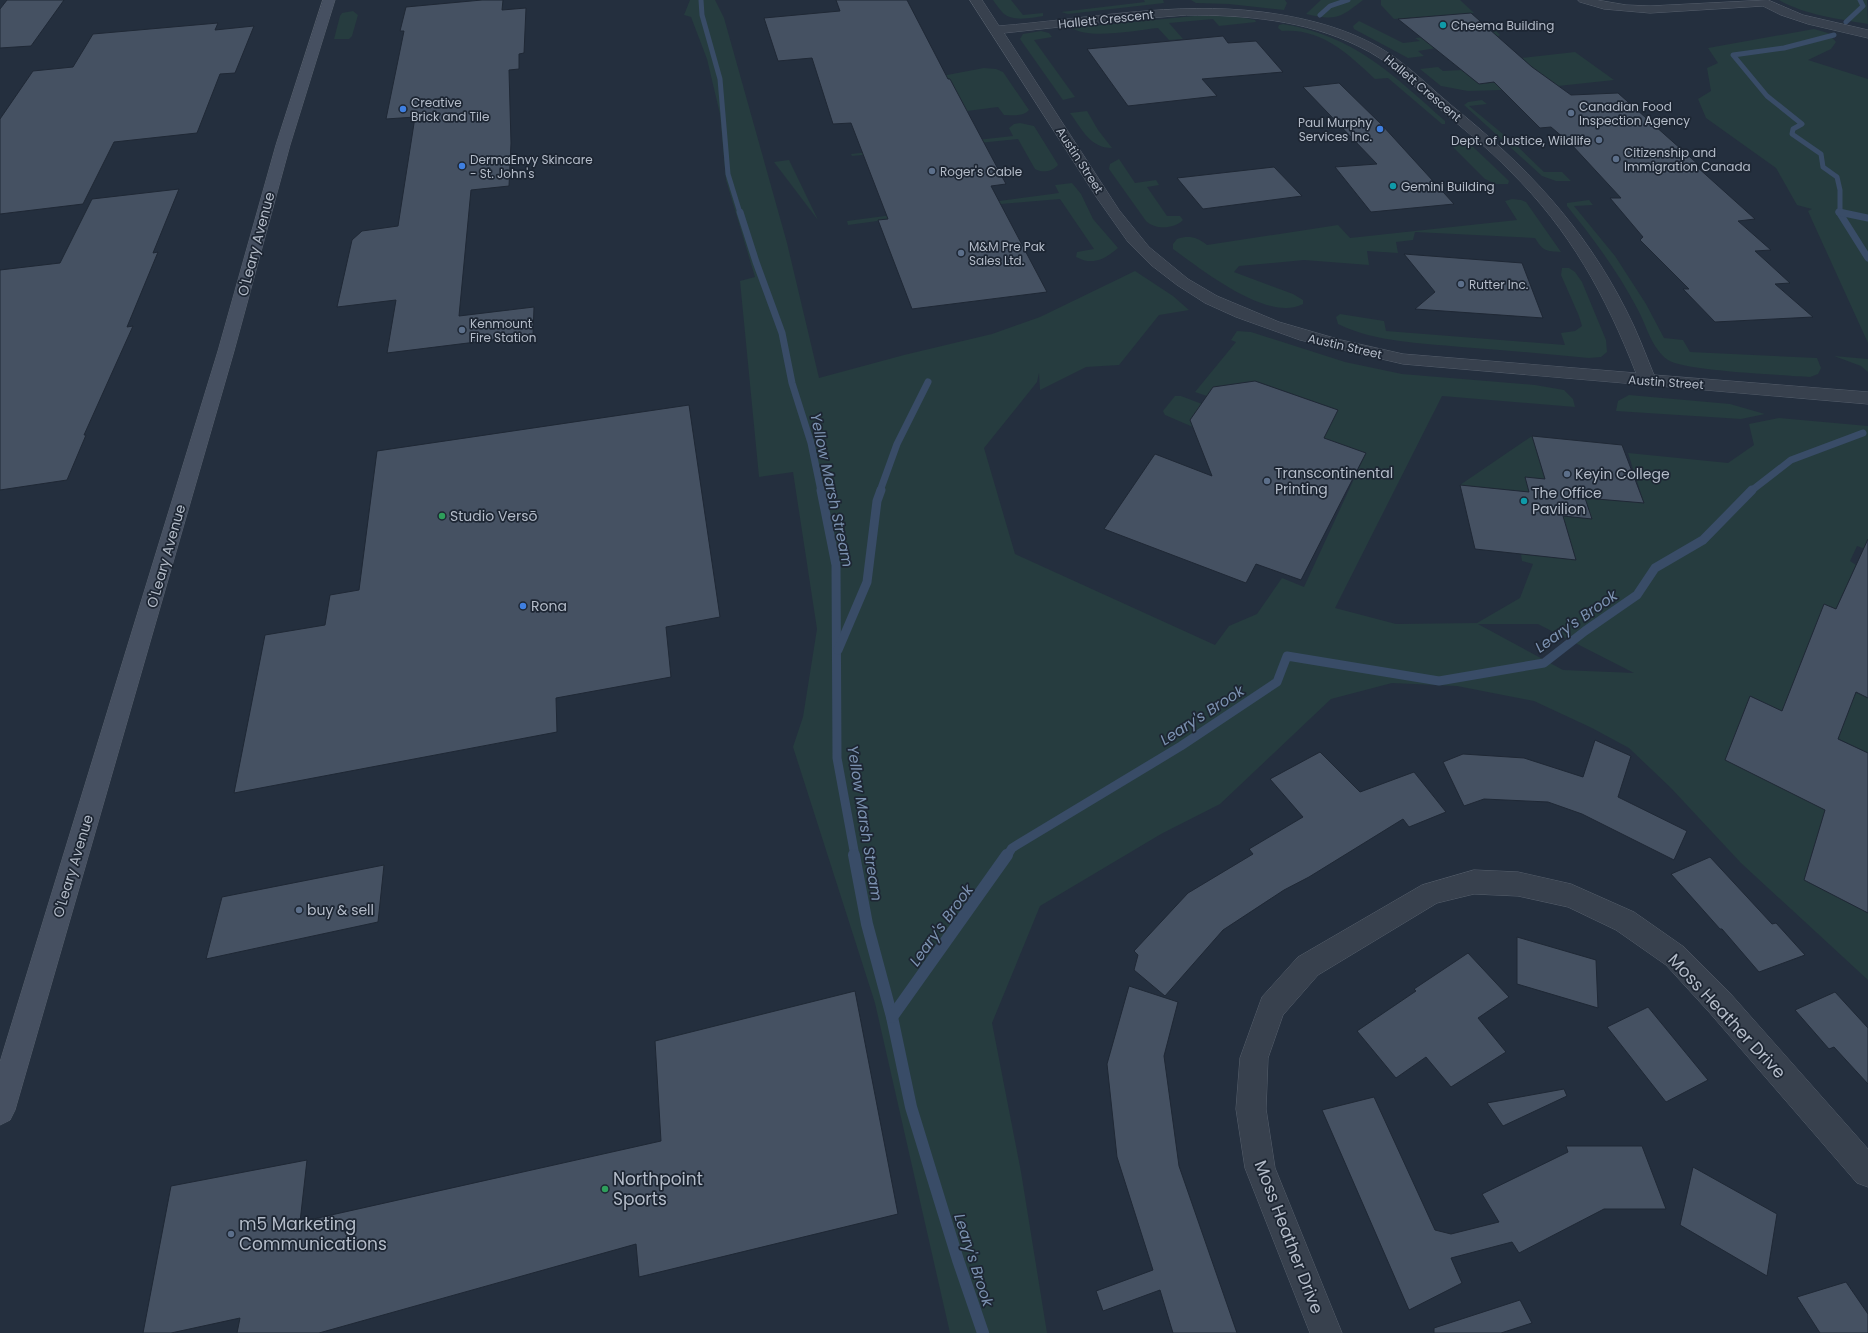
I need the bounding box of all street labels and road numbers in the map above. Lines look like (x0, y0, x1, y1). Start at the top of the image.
street label: Hallett Crescent (1057, 6, 1155, 32)
street label: Hallett Crescent (1381, 51, 1465, 125)
street label: Austin Street (1052, 124, 1108, 196)
street label: O'Leary Avenue (233, 190, 280, 298)
street label: Austin Street (1306, 329, 1384, 363)
street label: Austin Street (1628, 371, 1704, 393)
street label: O'Leary Avenue (142, 502, 190, 610)
street label: O'Leary Avenue (48, 812, 98, 920)
street label: Moss Heather Drive (1663, 948, 1791, 1084)
street label: Moss Heather Drive (1249, 1157, 1329, 1317)

